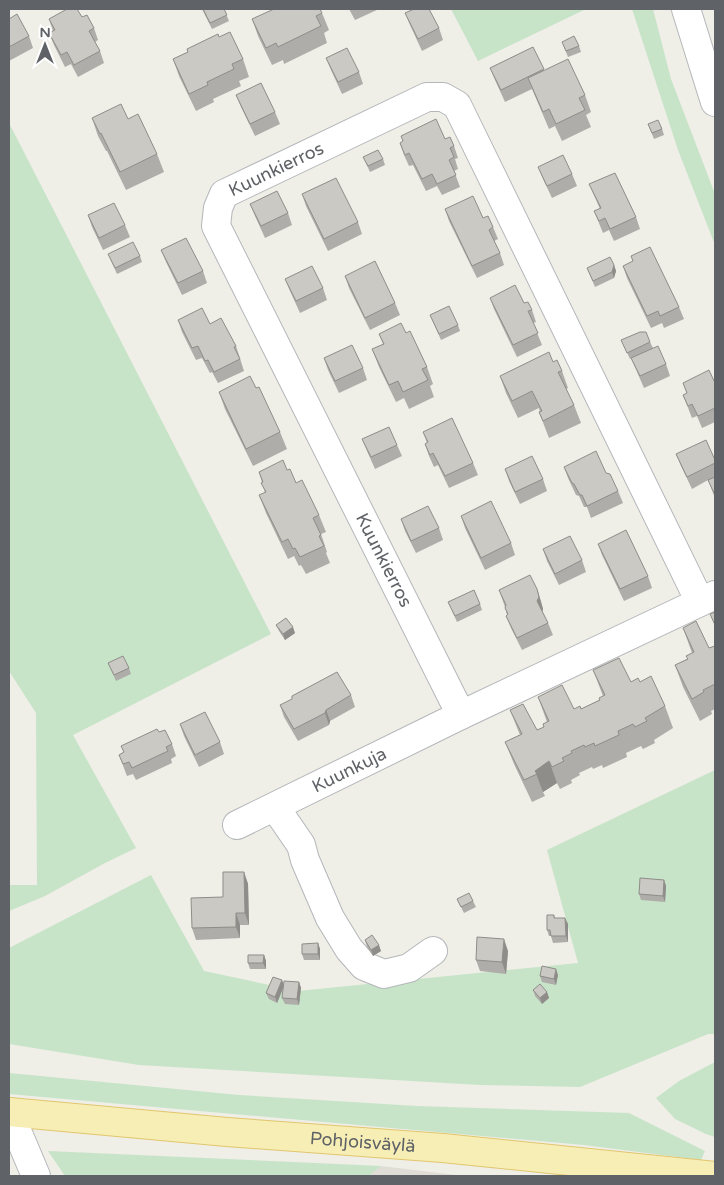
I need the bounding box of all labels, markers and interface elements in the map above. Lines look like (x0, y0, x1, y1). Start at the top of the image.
north arrow (20, 20, 70, 70)
text: N (39, 24, 51, 41)
street label: Kuunkierros (225, 137, 327, 201)
street label: Kuunkierros (351, 509, 417, 611)
street label: Kuunkuja (308, 742, 390, 798)
street label: Pohjoisväylä (309, 1127, 416, 1157)

